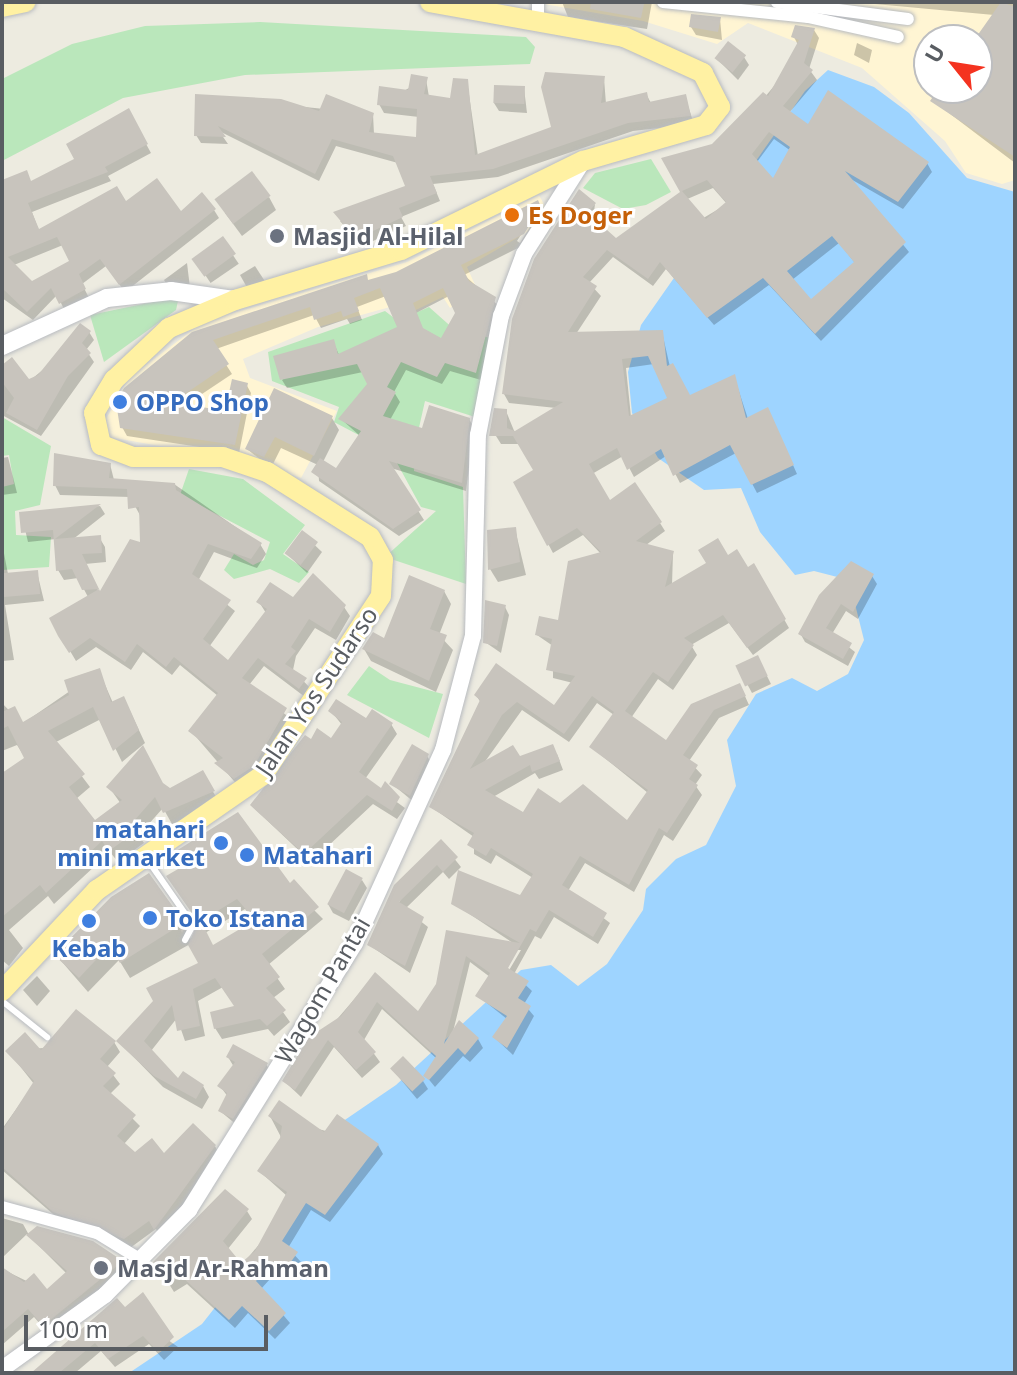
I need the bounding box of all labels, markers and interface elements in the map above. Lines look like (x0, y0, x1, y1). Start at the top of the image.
north arrow (913, 24, 993, 104)
text: U (917, 38, 951, 68)
place label: Es Doger (528, 201, 633, 229)
marker: Es Doger (503, 206, 521, 224)
place label: Masjid Al-Hilal (293, 222, 463, 250)
marker: Masjid Al-Hilal (268, 227, 286, 245)
place label: OPPO Shop (136, 388, 269, 416)
marker: OPPO Shop (111, 393, 129, 411)
street label: Jalan Yos Sudarso (249, 601, 383, 781)
place label: matahari mini market (57, 815, 205, 871)
marker: matahari mini market (212, 834, 230, 852)
place label: Matahari (263, 841, 373, 869)
marker: Matahari (238, 846, 256, 864)
place label: Toko Istana (166, 904, 305, 932)
marker: Toko Istana (141, 909, 159, 927)
marker: Kebab (80, 912, 98, 930)
street label: Wagom Pantai (268, 912, 376, 1068)
place label: Kebab (52, 934, 126, 962)
place label: Masjd Ar-Rahman (117, 1254, 329, 1282)
marker: Masjd Ar-Rahman (92, 1259, 110, 1277)
scale bar (28, 1299, 272, 1349)
text: 100 m (38, 1312, 108, 1345)

